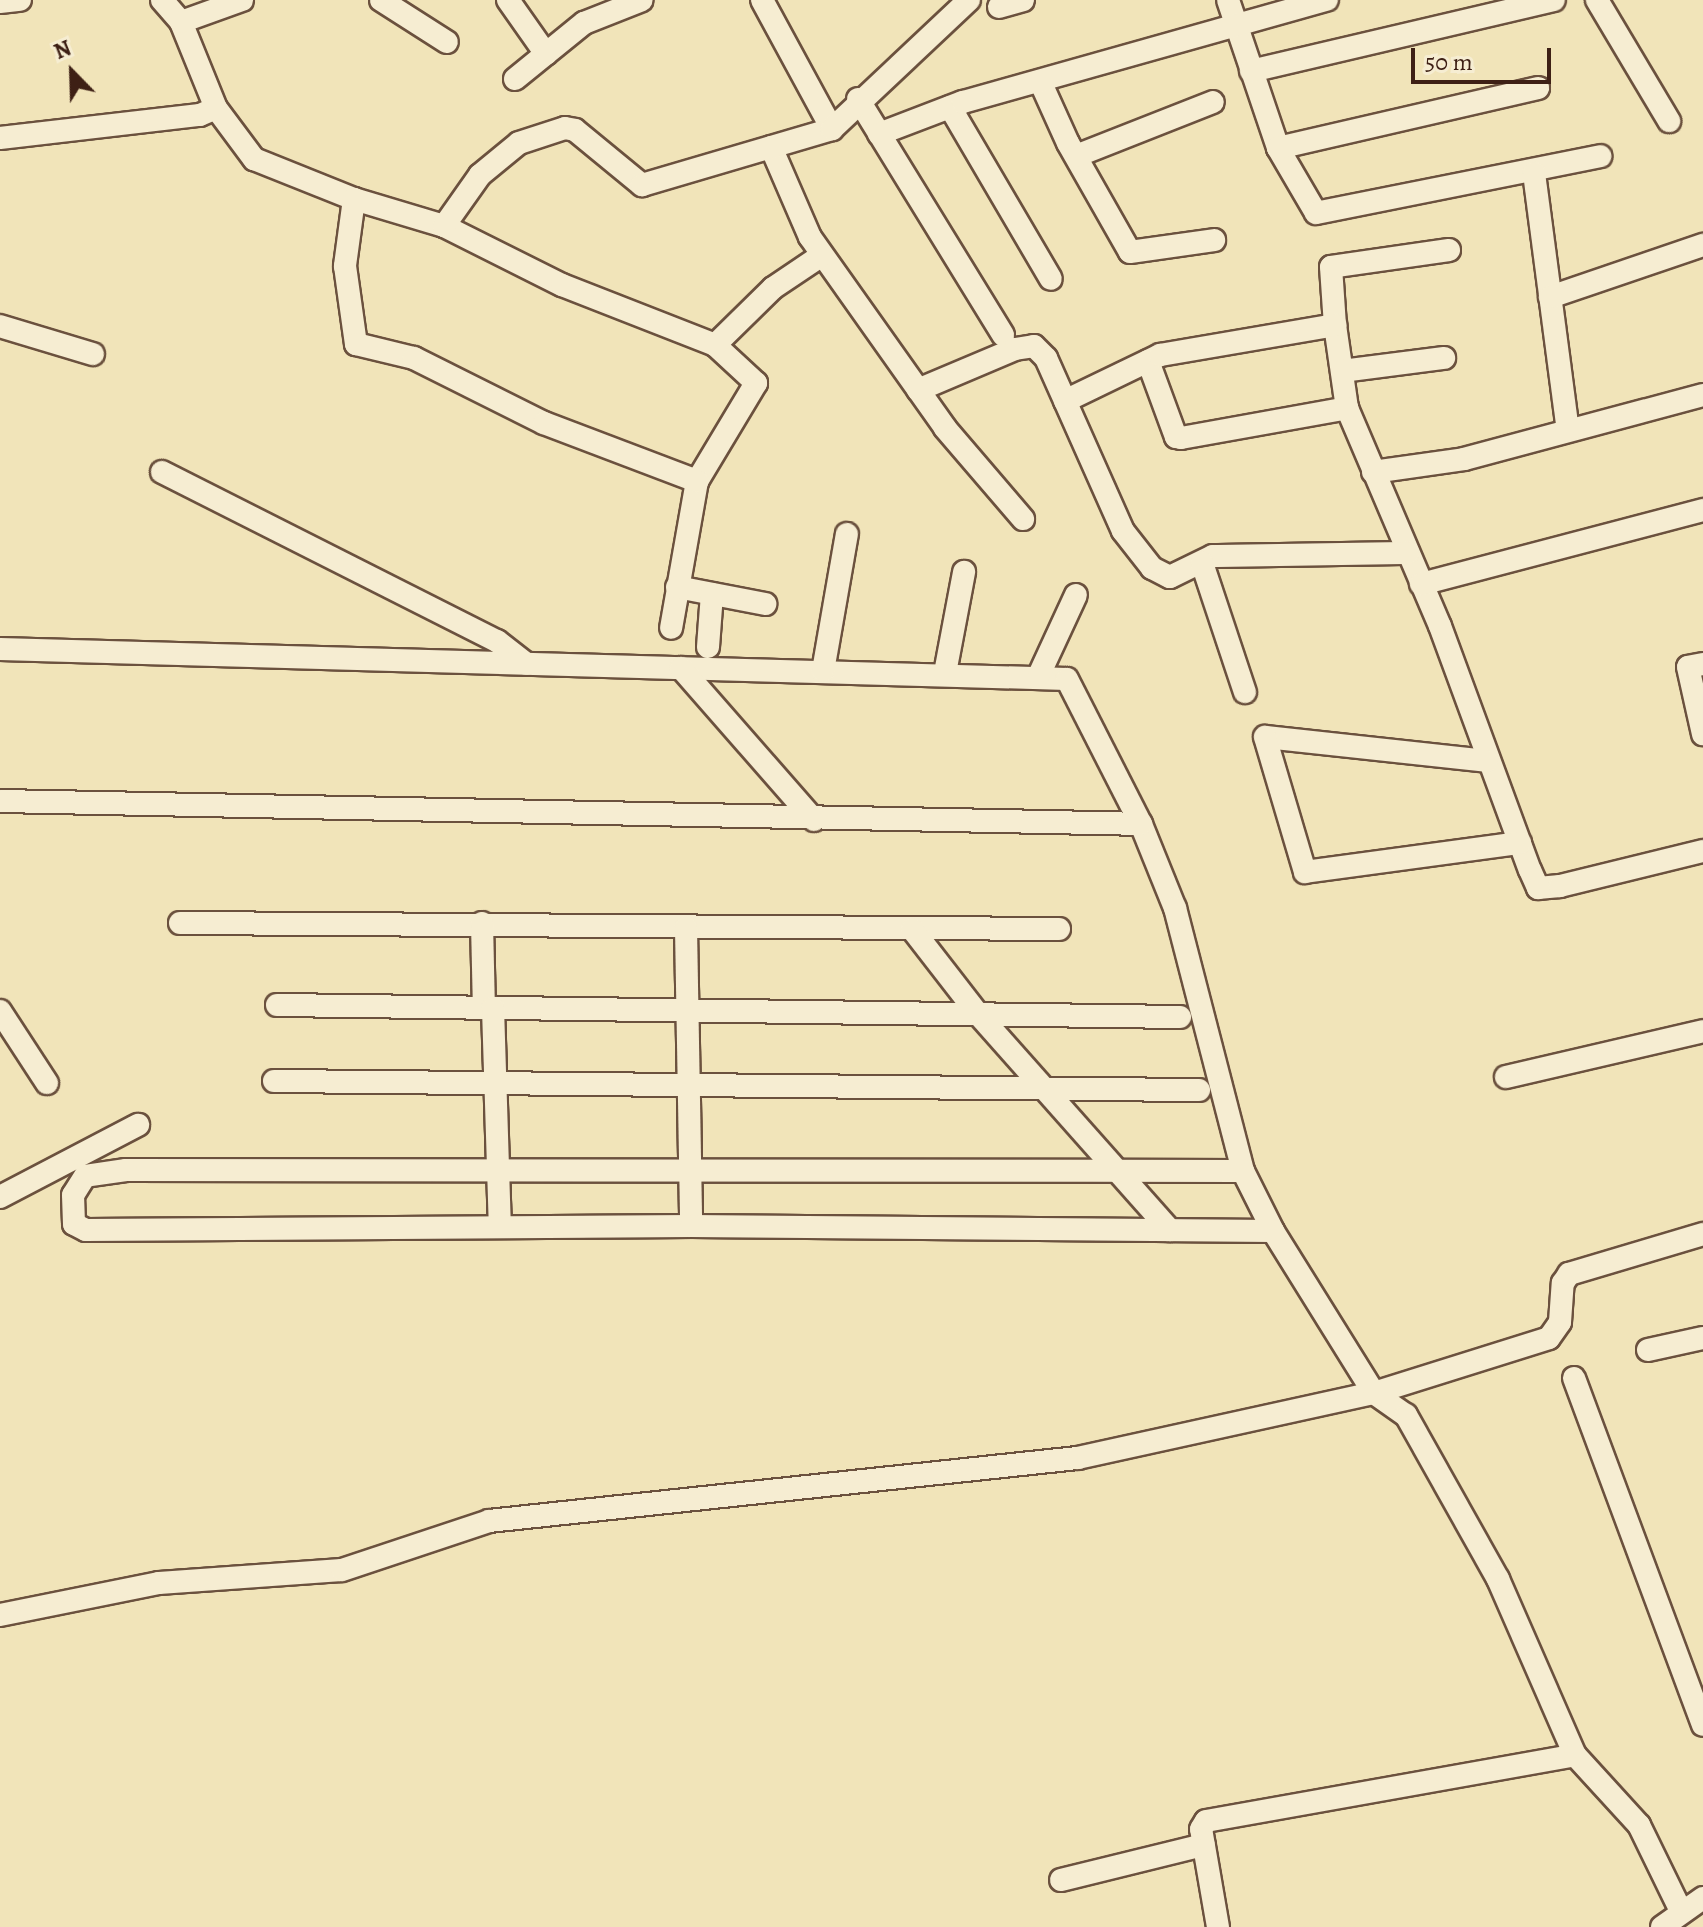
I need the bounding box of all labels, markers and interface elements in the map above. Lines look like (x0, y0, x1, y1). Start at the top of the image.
north arrow (32, 32, 112, 112)
scale bar (1415, 32, 1555, 82)
text: N (49, 33, 76, 67)
text: 50 m (1425, 46, 1473, 78)

